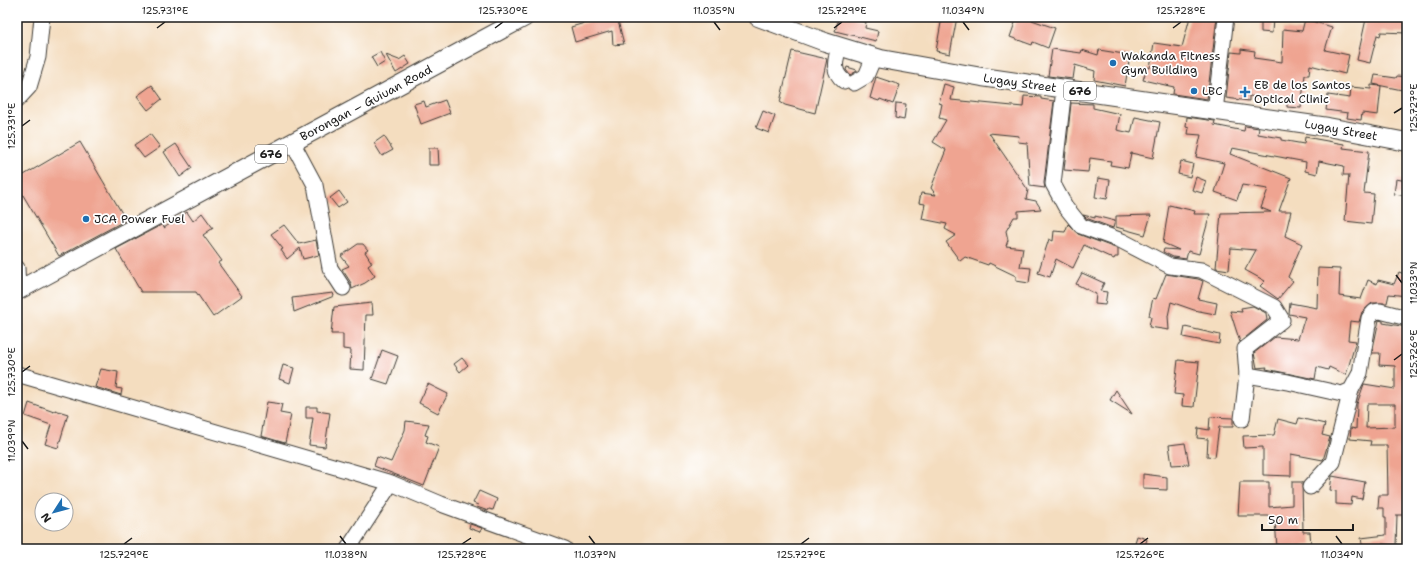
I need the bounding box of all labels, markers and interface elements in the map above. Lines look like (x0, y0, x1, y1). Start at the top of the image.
text: 125.731°E (142, 4, 188, 17)
text: 125.730°E (478, 4, 528, 17)
text: 11.035°N (693, 4, 735, 17)
text: 125.729°E (817, 4, 867, 17)
text: 11.034°N (942, 4, 984, 17)
text: 125.728°E (1156, 4, 1206, 17)
place label: Wakanda Fitness Gym Building (1121, 48, 1220, 78)
marker: Wakanda Fitness Gym Building (1108, 58, 1118, 68)
street label: Borongan – Guiuan Road (297, 61, 435, 145)
street label: Lugay Street (982, 70, 1058, 96)
place label: EB de los Santos Optical Clinic (1254, 77, 1351, 107)
road number: 676 (1064, 82, 1096, 100)
place label: LBC (1202, 83, 1223, 99)
text: 125.727°E (1407, 84, 1420, 132)
marker: LBC (1189, 86, 1199, 96)
marker: EB de los Santos Optical Clinic (1239, 86, 1251, 98)
text: 125.731°E (5, 103, 18, 149)
street label: Lugay Street (1303, 116, 1379, 144)
road number: 676 (255, 145, 287, 163)
place label: JCA Power Fuel (94, 211, 185, 227)
marker: JCA Power Fuel (81, 214, 91, 224)
text: 11.033°N (1407, 262, 1420, 304)
text: 125.726°E (1407, 329, 1420, 379)
text: 125.730°E (5, 347, 18, 397)
text: 11.039°N (5, 420, 18, 462)
north arrow (34, 492, 74, 532)
scale bar (1262, 506, 1353, 532)
text: N (38, 509, 55, 526)
text: 50 m (1268, 512, 1298, 528)
text: 125.729°E (99, 548, 149, 561)
text: 11.038°N (325, 548, 367, 561)
text: 125.728°E (437, 548, 487, 561)
text: 11.037°N (574, 548, 616, 561)
text: 125.727°E (777, 548, 825, 561)
text: 125.726°E (1115, 548, 1165, 561)
text: 11.034°N (1321, 548, 1363, 561)

